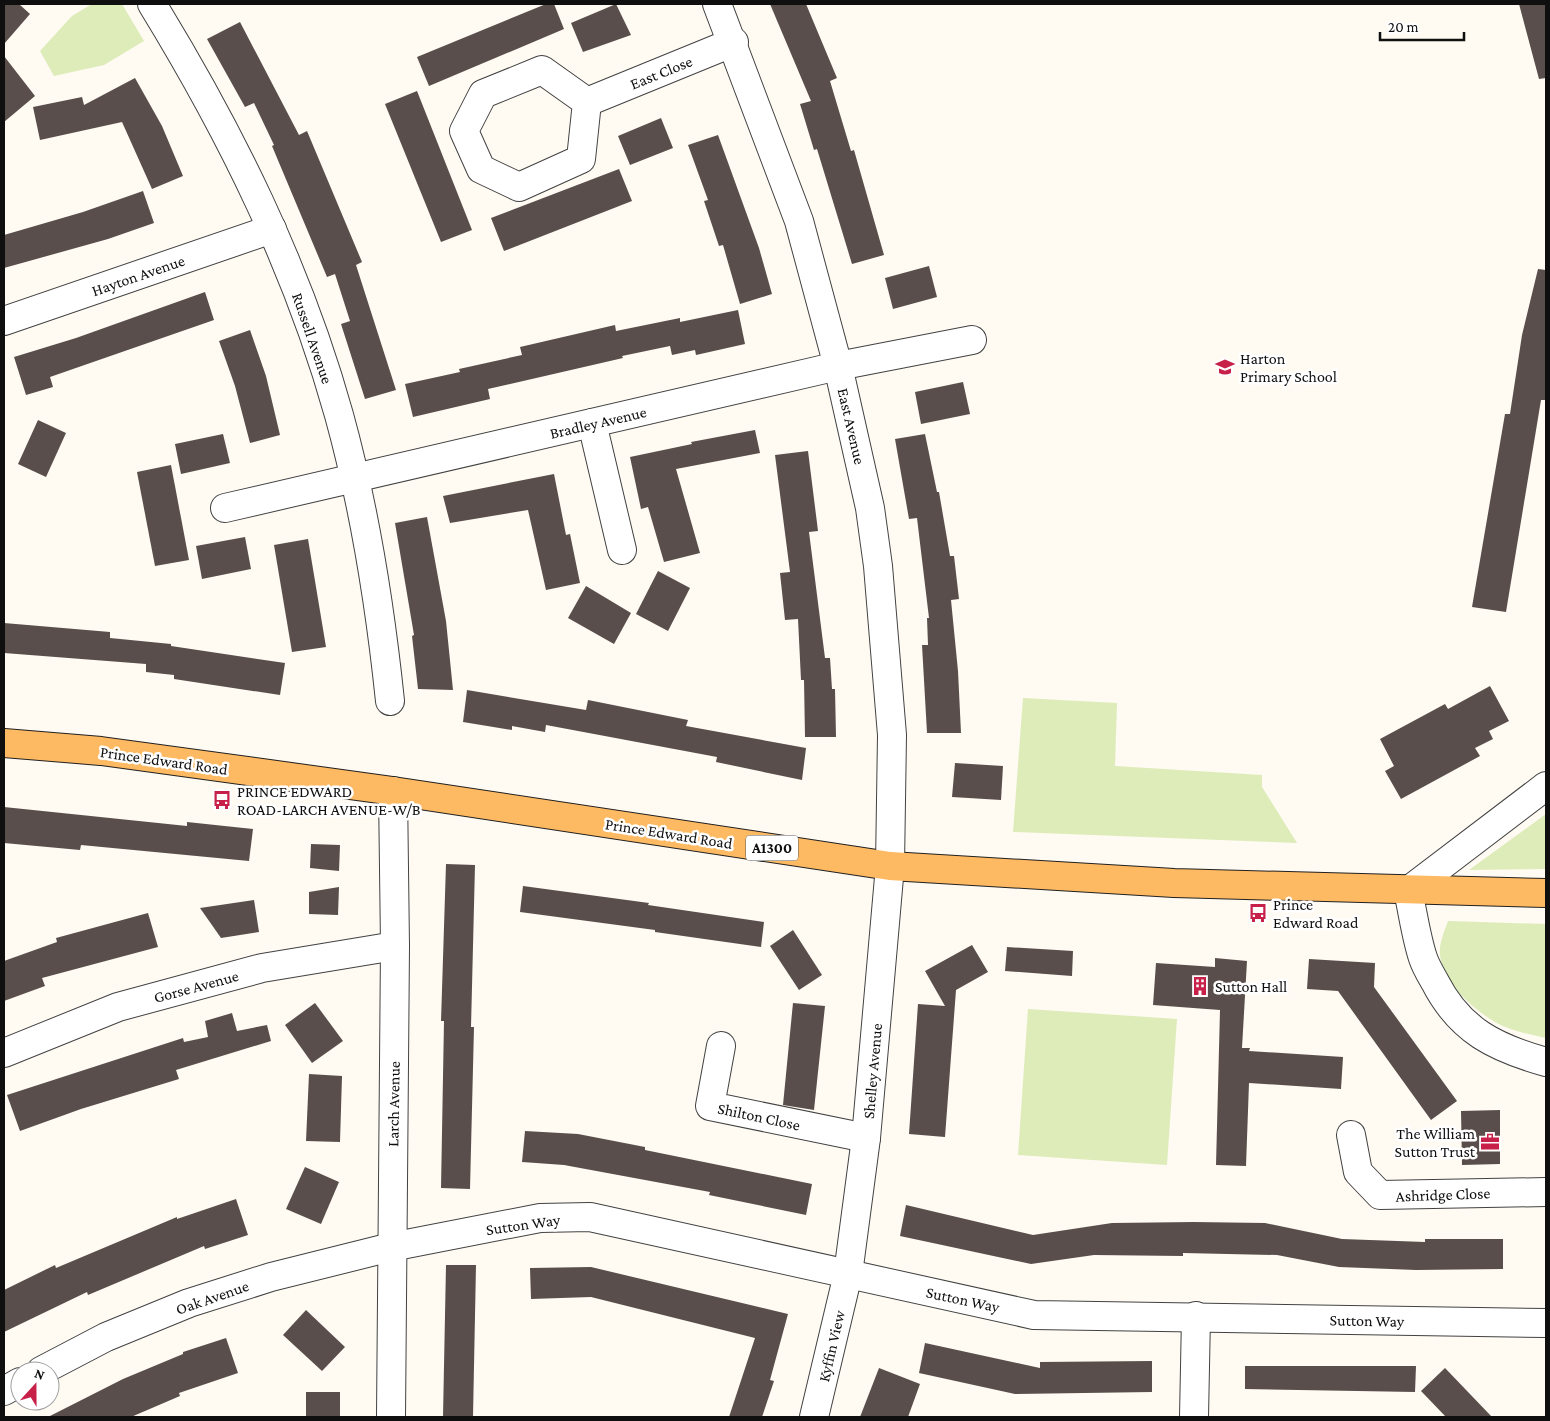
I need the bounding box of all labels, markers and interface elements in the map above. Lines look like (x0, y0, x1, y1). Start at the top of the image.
scale bar (1380, 10, 1464, 42)
text: 20 m (1388, 19, 1419, 35)
street label: East Close (628, 52, 695, 93)
street label: Hayton Avenue (89, 252, 187, 300)
street label: Russell Avenue (289, 290, 336, 386)
place label: Harton Primary School (1240, 350, 1337, 386)
school or university icon: Harton Primary School (1214, 356, 1236, 378)
street label: East Avenue (834, 386, 869, 466)
street label: Bradley Avenue (548, 403, 648, 443)
street label: Prince Edward Road (99, 743, 229, 778)
place label: PRINCE EDWARD ROAD-LARCH AVENUE-W/B (237, 783, 421, 818)
bus stop icon: PRINCE EDWARD ROAD-LARCH AVENUE-W/B (211, 789, 233, 811)
street label: Prince Edward Road (604, 815, 734, 852)
road number: A1300 (746, 836, 798, 860)
place label: Prince Edward Road (1273, 896, 1359, 931)
bus stop icon: Prince Edward Road (1247, 902, 1269, 924)
street label: Gorse Avenue (152, 967, 240, 1006)
building icon: Sutton Hall (1189, 975, 1211, 997)
place label: Sutton Hall (1215, 978, 1287, 995)
street label: Shelley Avenue (860, 1022, 886, 1120)
street label: Larch Avenue (384, 1061, 403, 1147)
street label: Shilton Close (716, 1099, 802, 1134)
place label: The William Sutton Trust (1395, 1125, 1476, 1160)
office icon: The William Sutton Trust (1479, 1131, 1501, 1153)
street label: Ashridge Close (1395, 1184, 1491, 1206)
street label: Sutton Way (485, 1211, 562, 1239)
street label: Oak Avenue (174, 1277, 251, 1318)
street label: Sutton Way (924, 1283, 1002, 1317)
street label: Kyffin View (815, 1309, 849, 1384)
street label: Sutton Way (1330, 1311, 1405, 1331)
north arrow (10, 1361, 60, 1411)
text: N (32, 1365, 47, 1383)

